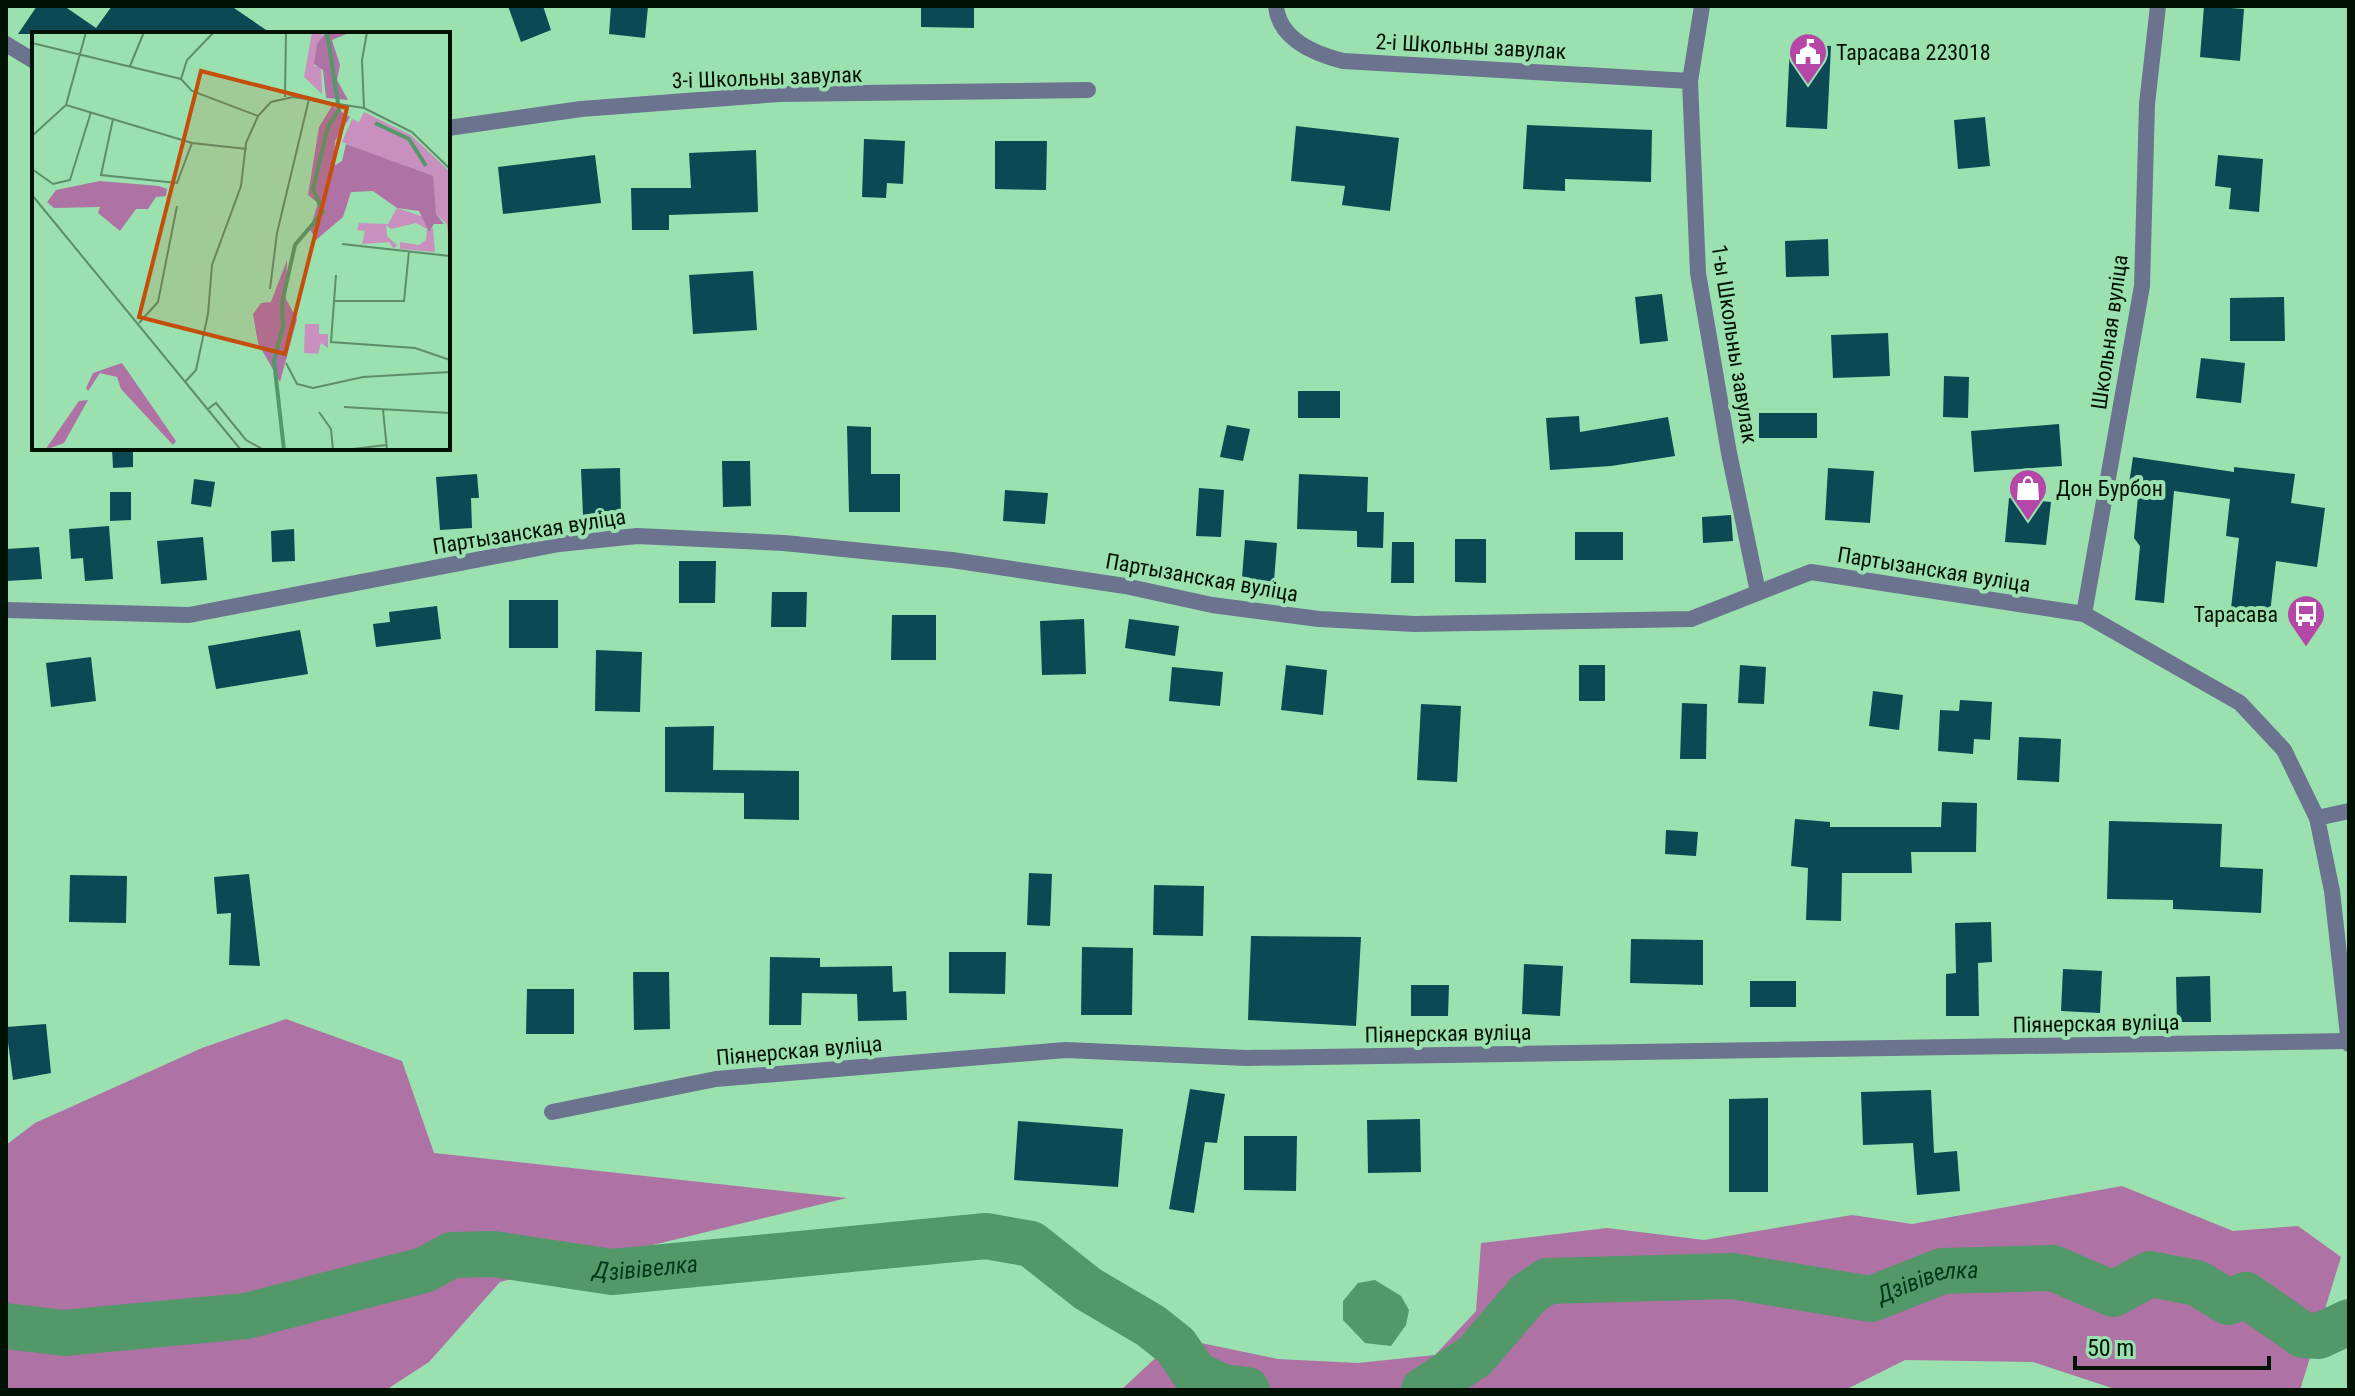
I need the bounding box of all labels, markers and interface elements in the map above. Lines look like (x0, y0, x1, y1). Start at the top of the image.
street label: 2-і Школьны завулак (1375, 29, 1567, 64)
public building icon: Тарасава 223018 (1787, 31, 1829, 86)
inset map (32, 32, 450, 450)
place label: Тарасава 223018 (1836, 40, 1991, 65)
street label: 3-і Школьны завулак (671, 62, 863, 93)
street label: 1-ы Школьны завулак (1706, 243, 1763, 446)
street label: Школьная вуліца (2086, 253, 2133, 411)
shop icon: Дон Бурбон (2007, 467, 2049, 522)
place label: Дон Бурбон (2056, 476, 2163, 501)
street label: Партызанская вуліца (431, 504, 627, 559)
street label: Партызанская вуліца (1836, 542, 2032, 597)
street label: Партызанская вуліца (1104, 548, 1300, 607)
bus stop icon: Тарасава (2285, 593, 2327, 648)
place label: Тарасава (2194, 602, 2278, 627)
street label: Піянерская вуліца (2012, 1010, 2180, 1037)
street label: Піянерская вуліца (1364, 1020, 1532, 1047)
street label: Піянерская вуліца (715, 1031, 883, 1070)
water label: Дзівівелка (589, 1250, 699, 1286)
water label: Дзівівелка (1871, 1256, 1979, 1310)
scale bar (2075, 1320, 2269, 1370)
text: 50 m (2087, 1334, 2134, 1362)

